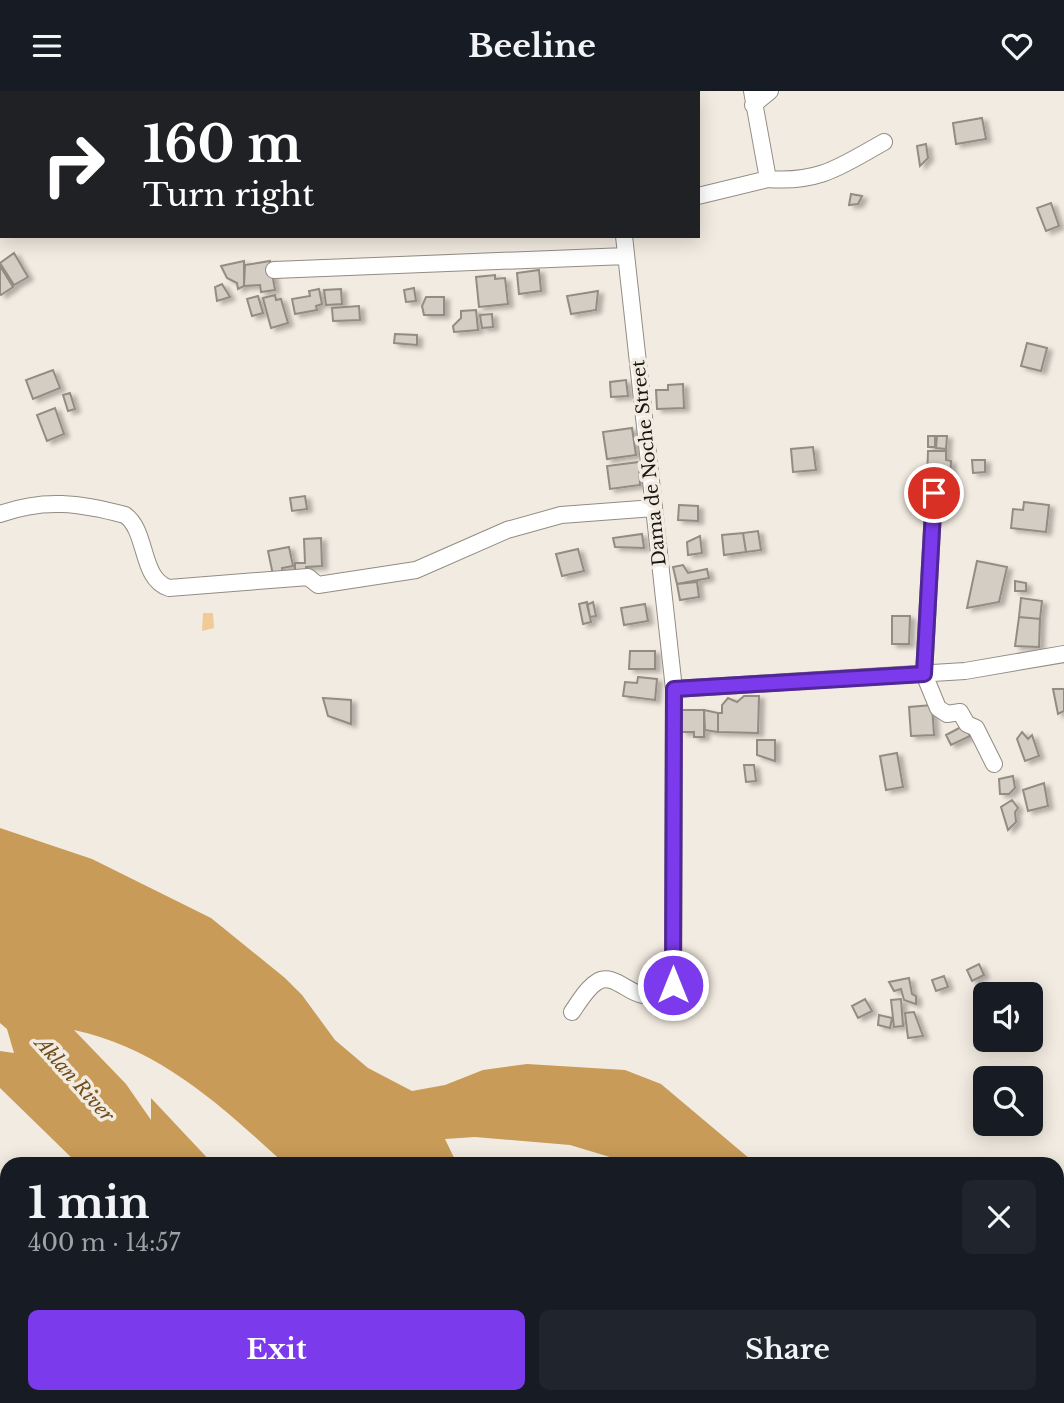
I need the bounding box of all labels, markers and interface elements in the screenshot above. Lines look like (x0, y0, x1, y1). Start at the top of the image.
text: Beeline (468, 26, 596, 66)
icon: menu (28, 27, 66, 65)
icon: heart (998, 27, 1036, 65)
text: 160 m (143, 114, 302, 175)
icon: right (28, 119, 119, 210)
text: Turn right (143, 175, 314, 215)
street label: Dama de Noche Street (627, 359, 671, 567)
pin (904, 463, 964, 523)
icon: arrive (915, 474, 953, 512)
position arrow (636, 948, 710, 1022)
map controls (973, 982, 1043, 1136)
button: sound (973, 982, 1043, 1052)
water label: Aklan River (29, 1030, 119, 1127)
button: search (973, 1066, 1043, 1136)
text: 1 min (28, 1177, 150, 1229)
button: close (962, 1180, 1036, 1254)
text: 400 m · 14:57 (28, 1229, 180, 1257)
button: Exit (28, 1310, 525, 1390)
button: Share (539, 1310, 1036, 1390)

